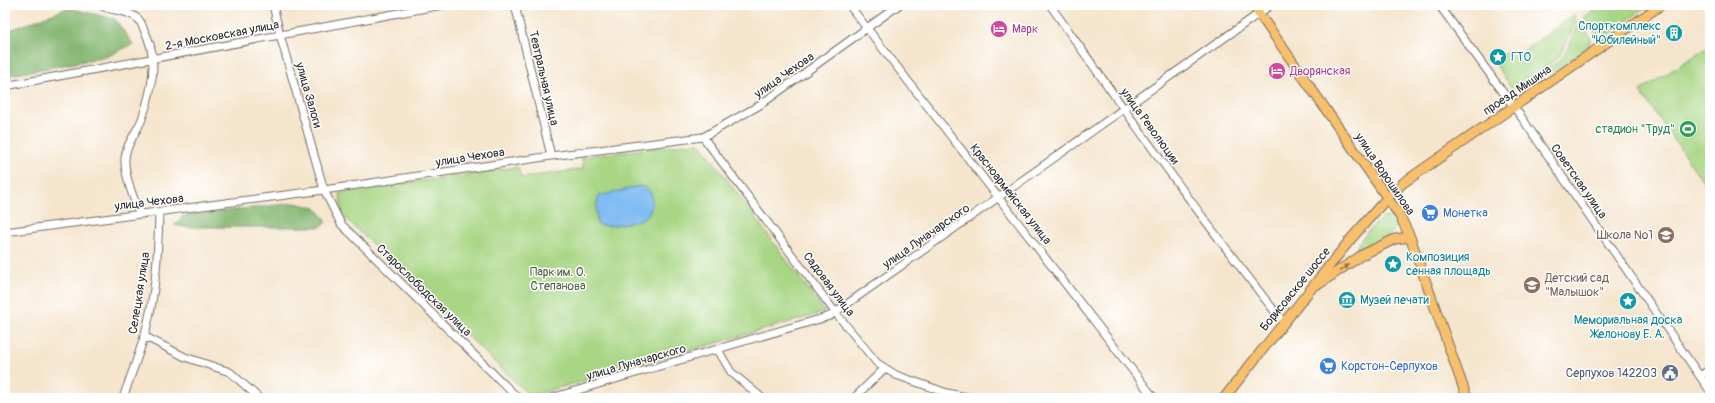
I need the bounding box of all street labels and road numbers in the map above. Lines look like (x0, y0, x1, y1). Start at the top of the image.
street label: 2-я Московская улица (164, 17, 281, 54)
street label: Театральная улица (525, 29, 562, 127)
street label: улица Чехова (751, 49, 817, 102)
street label: улица Залоги (292, 60, 325, 130)
street label: проезд Мишина (1480, 62, 1555, 119)
street label: улица Революции (1116, 84, 1183, 168)
street label: улица Ворошилова (1351, 130, 1418, 219)
street label: Красноармейская улица (967, 141, 1055, 248)
street label: Советская улица (1547, 141, 1610, 222)
street label: улица Чехова (434, 145, 506, 170)
street label: улица Чехова (113, 191, 185, 214)
street label: улица Луначарского (879, 200, 973, 273)
street label: Старослободская улица (373, 241, 475, 340)
street label: Борисовское шоссе (1257, 244, 1334, 334)
street label: Садовая улица (800, 249, 858, 320)
street label: Селецкая улица (126, 251, 153, 335)
street label: улица Луначарского (584, 341, 688, 384)

